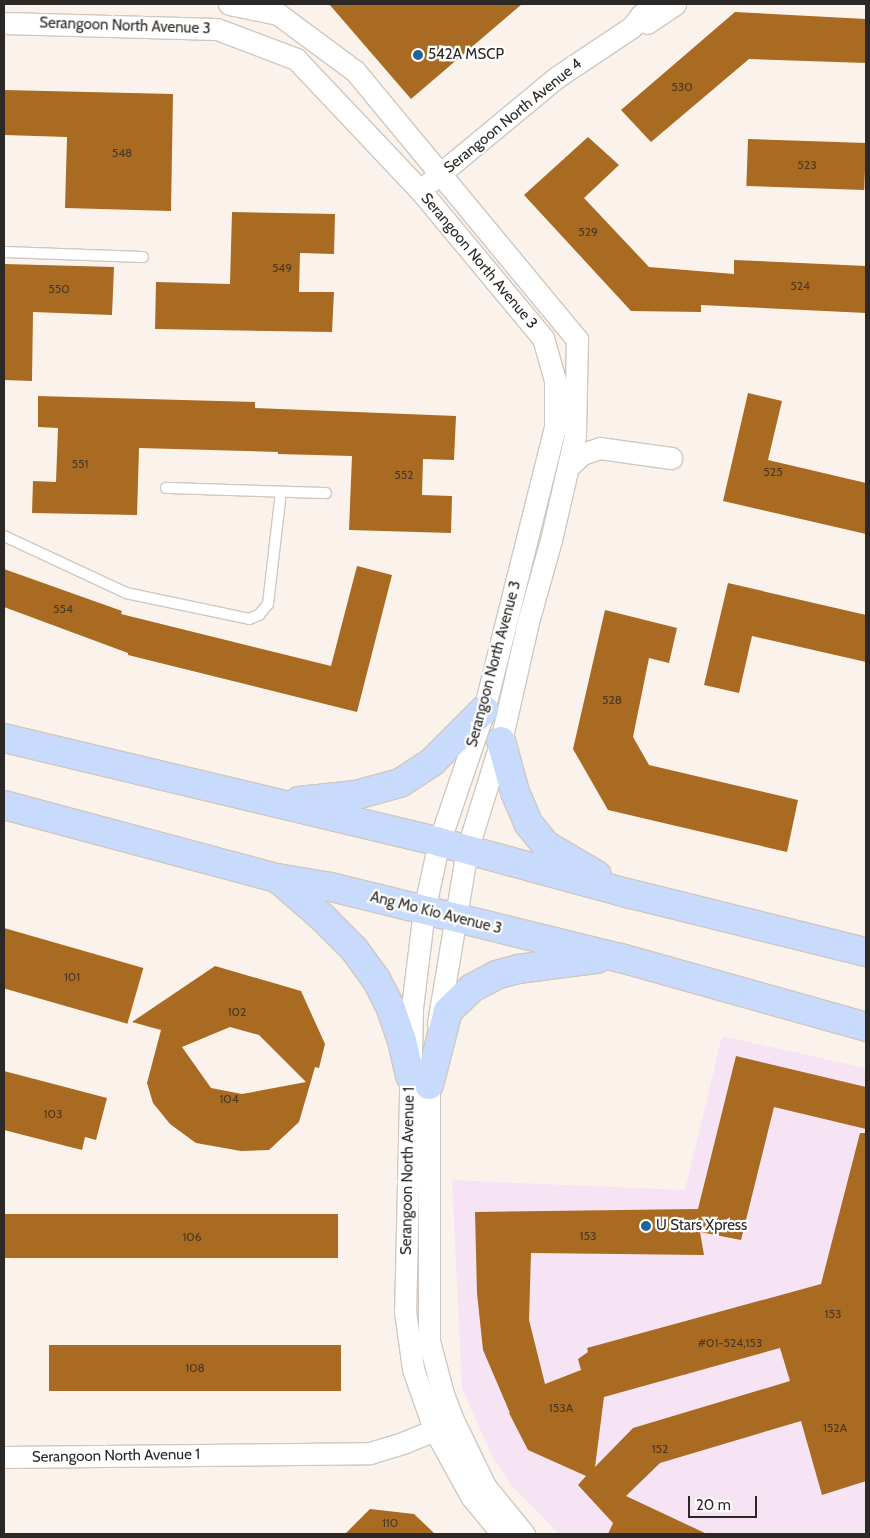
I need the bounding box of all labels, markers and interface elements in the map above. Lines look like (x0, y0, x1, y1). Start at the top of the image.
street label: Serangoon North Avenue 3 (39, 14, 211, 38)
place label: 542A MSCP (428, 46, 504, 64)
marker: 542A MSCP (412, 49, 424, 61)
street label: Serangoon North Avenue 4 (441, 55, 585, 177)
house number: 530 (671, 80, 693, 94)
house number: 548 (112, 146, 132, 160)
house number: 523 (797, 158, 817, 172)
street label: Serangoon North Avenue 3 (417, 190, 541, 332)
house number: 529 (578, 225, 598, 239)
house number: 549 (272, 261, 292, 275)
house number: 524 (790, 279, 810, 293)
house number: 550 (48, 282, 70, 296)
house number: 551 (72, 457, 88, 471)
house number: 525 (763, 465, 783, 479)
house number: 552 (394, 468, 414, 482)
street label: Serangoon North Avenue 3 (463, 579, 525, 749)
house number: 554 (53, 602, 73, 616)
house number: 528 (602, 693, 622, 707)
street label: Ang Mo Kio Avenue 3 (368, 888, 504, 938)
house number: 101 (64, 970, 80, 984)
house number: 102 (228, 1005, 246, 1019)
street label: Serangoon North Avenue 1 (398, 1087, 418, 1255)
house number: 104 (219, 1092, 239, 1106)
house number: 103 (44, 1107, 62, 1121)
place label: U Stars Xpress (656, 1217, 747, 1235)
marker: U Stars Xpress (640, 1220, 652, 1232)
house number: 153 (580, 1229, 596, 1243)
house number: 106 (182, 1230, 202, 1244)
house number: 153 (825, 1307, 841, 1321)
house number: #01-524,153 (698, 1336, 762, 1350)
house number: 108 (185, 1361, 205, 1375)
house number: 153A (549, 1401, 573, 1415)
house number: 152A (823, 1421, 847, 1435)
house number: 152 (652, 1442, 668, 1456)
street label: Serangoon North Avenue 1 (32, 1446, 200, 1466)
scale bar (690, 1486, 759, 1518)
text: 20 m (696, 1496, 731, 1514)
house number: 110 (382, 1516, 398, 1530)

